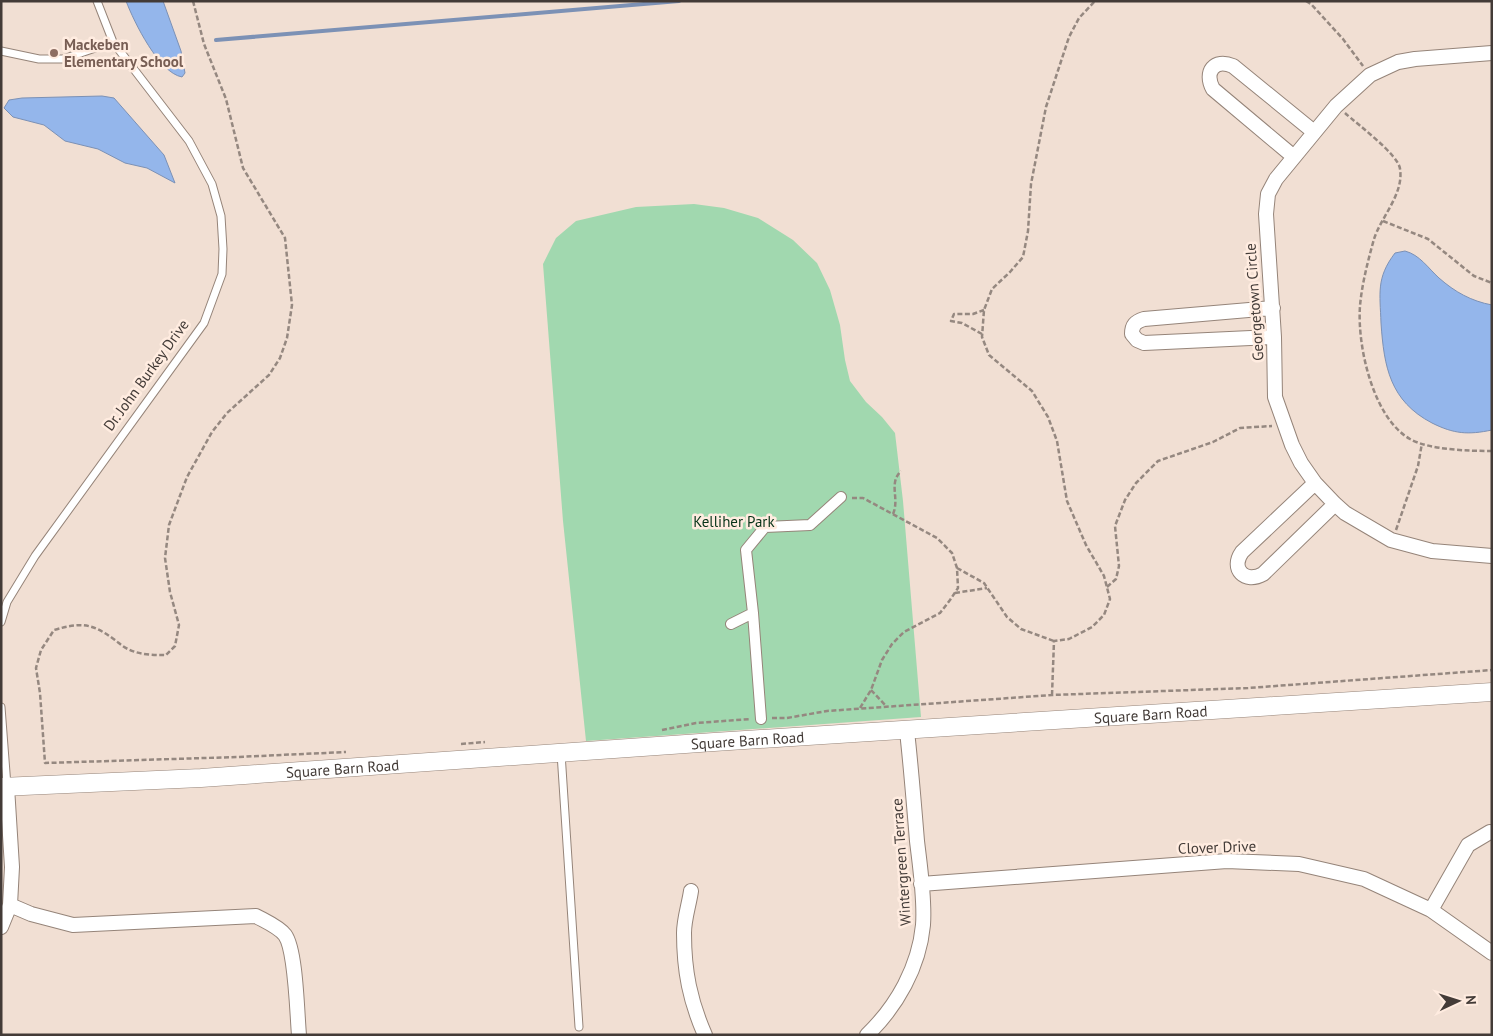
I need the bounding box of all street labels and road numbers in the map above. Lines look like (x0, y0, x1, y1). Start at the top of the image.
street label: Georgetown Circle (1240, 243, 1268, 361)
street label: Dr. John Burkey Drive (99, 316, 193, 434)
street label: Square Barn Road (1093, 701, 1208, 727)
street label: Square Barn Road (690, 727, 805, 753)
street label: Square Barn Road (285, 755, 400, 782)
street label: Wintergreen Terrace (887, 798, 915, 926)
street label: Clover Drive (1178, 836, 1256, 858)

